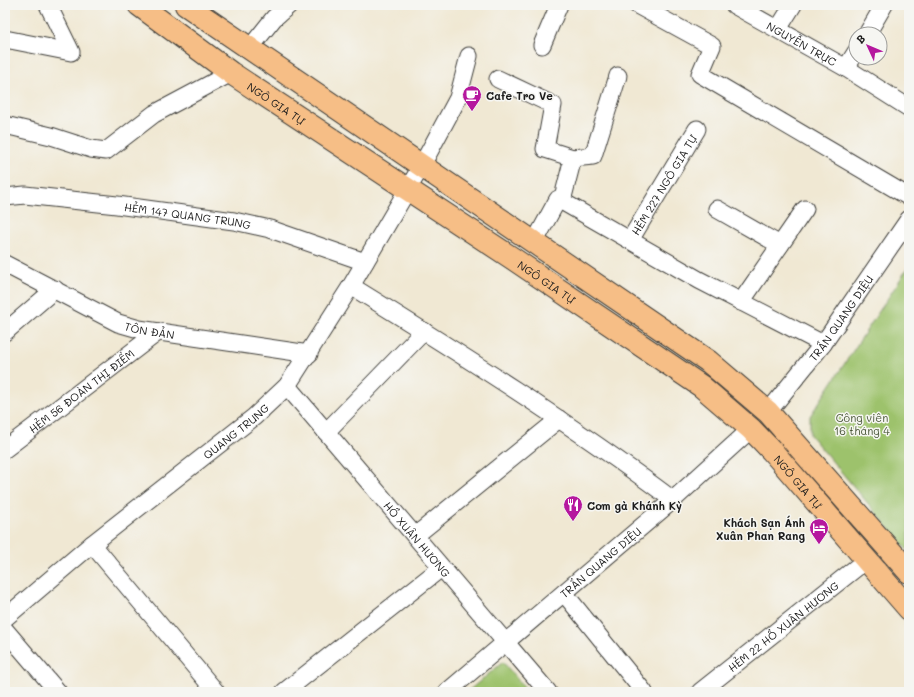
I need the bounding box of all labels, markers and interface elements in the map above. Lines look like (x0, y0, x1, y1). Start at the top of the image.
street label: NGUYỄN TRỰC (764, 18, 840, 69)
north arrow (848, 26, 888, 66)
text: B (852, 31, 868, 47)
street label: NGÔ GIA TỰ (245, 78, 309, 128)
cafe icon: Cafe Tro Ve (461, 84, 483, 112)
place label: Cafe Tro Ve (486, 88, 553, 103)
street label: HẺM 227 NGÔ GIA TỰ (627, 131, 700, 238)
street label: HẺM 147 QUANG TRUNG (123, 199, 252, 232)
street label: NGÔ GIA TỰ (515, 257, 579, 307)
street label: TRẦN QUANG DIỆU (805, 272, 876, 364)
street label: TÔN ĐẢN (123, 318, 175, 342)
street label: HẺM 56 ĐOÀN THỊ ĐIỂM (25, 345, 137, 436)
street label: QUANG TRUNG (200, 400, 272, 462)
park label: Công viên 16 tháng 4 (834, 410, 890, 438)
street label: NGÔ GIA TỰ (771, 451, 826, 512)
restaurant icon: Cơm gà Khánh Kỳ (562, 494, 584, 522)
street label: HỒ XUÂN HƯƠNG (381, 498, 454, 580)
place label: Cơm gà Khánh Kỳ (587, 498, 682, 513)
place label: Khách Sạn Ánh Xuân Phan Rang (716, 515, 805, 543)
hotel icon: Khách Sạn Ánh Xuân Phan Rang (808, 517, 830, 545)
street label: TRẦN QUANG DIỆU (556, 523, 644, 601)
street label: HẺM 22 HỒ XUÂN HƯƠNG (725, 577, 841, 675)

